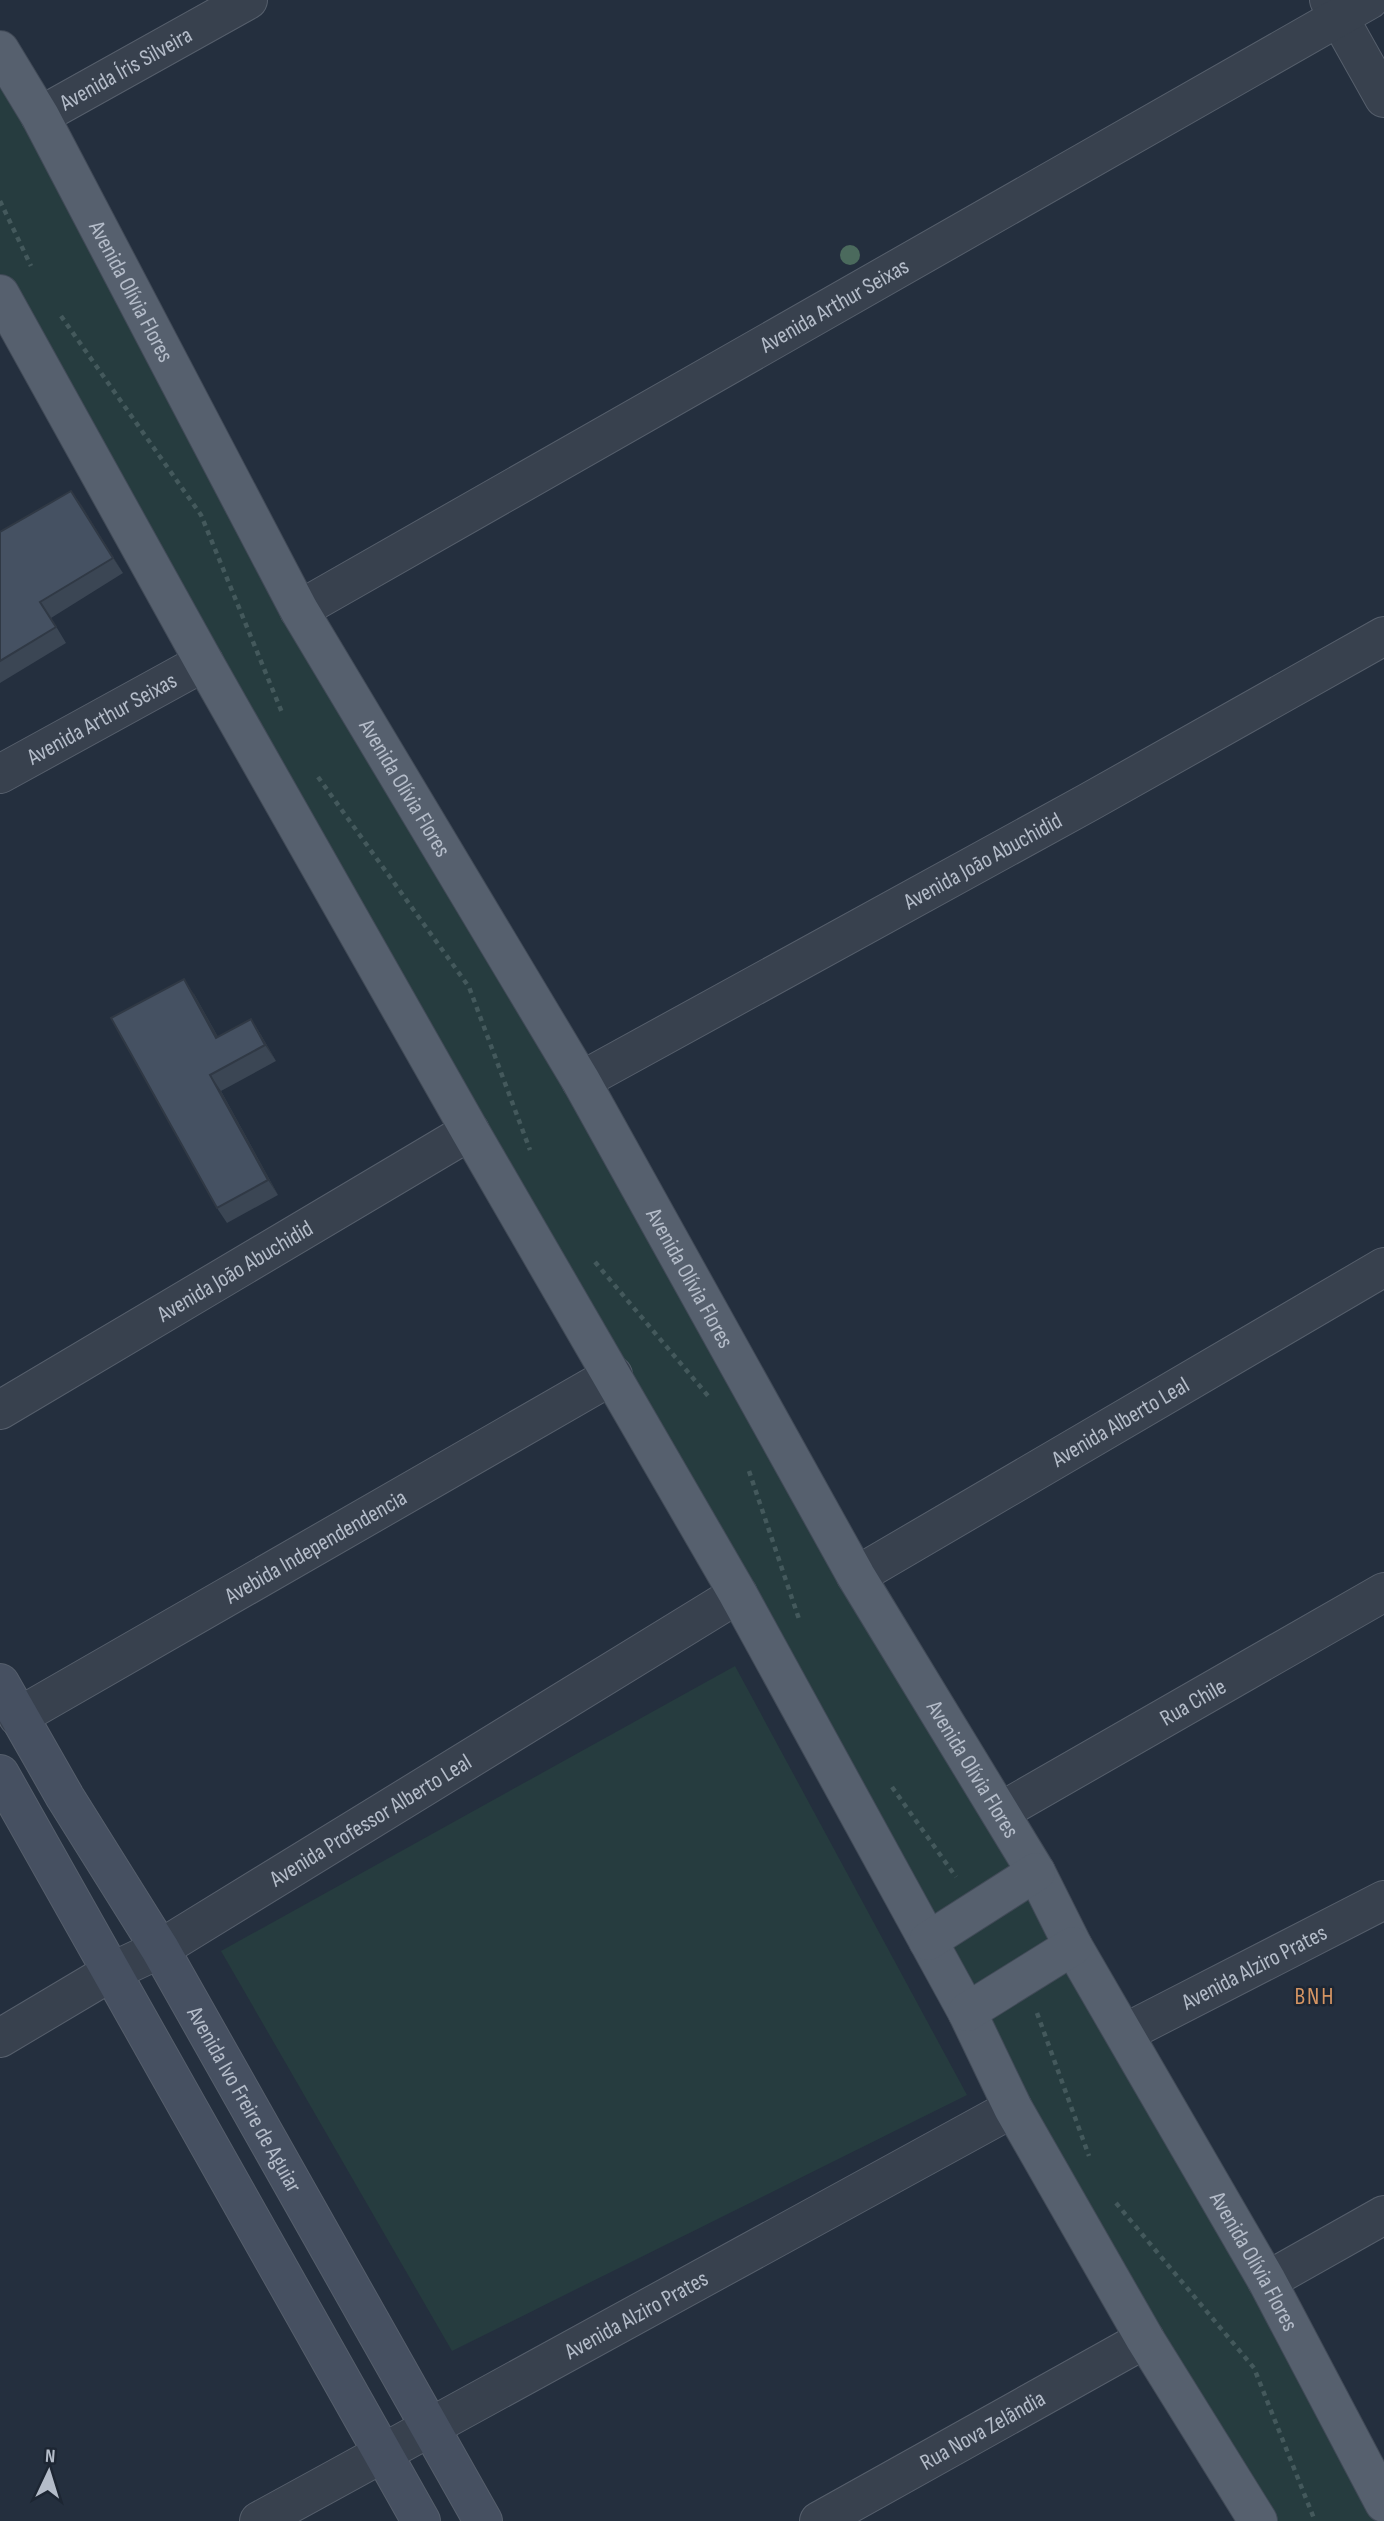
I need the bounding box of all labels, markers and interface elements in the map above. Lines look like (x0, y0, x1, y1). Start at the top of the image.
street label: Avenida Íris Silveira (54, 21, 197, 118)
street label: Avenida Olívia Flores (82, 215, 180, 367)
street label: Avenida Arthur Seixas (754, 252, 914, 360)
street label: Avenida Arthur Seixas (21, 667, 182, 772)
street label: Avenida Olívia Flores (352, 713, 457, 862)
street label: Avenida João Abuchidid (898, 807, 1067, 917)
street label: Avenida Olívia Flores (639, 1202, 739, 1353)
street label: Avenida João Abuchidid (151, 1214, 318, 1329)
street label: Avenida Alberto Leal (1046, 1371, 1194, 1474)
street label: Avebida Independendencia (219, 1484, 412, 1611)
street label: Rua Chile (1155, 1673, 1231, 1732)
street label: Avenida Olívia Flores (920, 1695, 1025, 1843)
street label: Avenida Professor Alberto Leal (264, 1748, 477, 1894)
street label: Avenida Alziro Prates (1176, 1919, 1332, 2017)
district label: BNH (1294, 1982, 1336, 2011)
street label: Avenida Ivo Freire de Aguiar (180, 2001, 308, 2198)
street label: Avenida Olívia Flores (1203, 2186, 1304, 2336)
street label: Avenida Alziro Prates (559, 2265, 713, 2366)
street label: Rua Nova Zelândia (915, 2385, 1050, 2477)
north arrow (14, 2437, 84, 2507)
text: N (44, 2445, 56, 2468)

